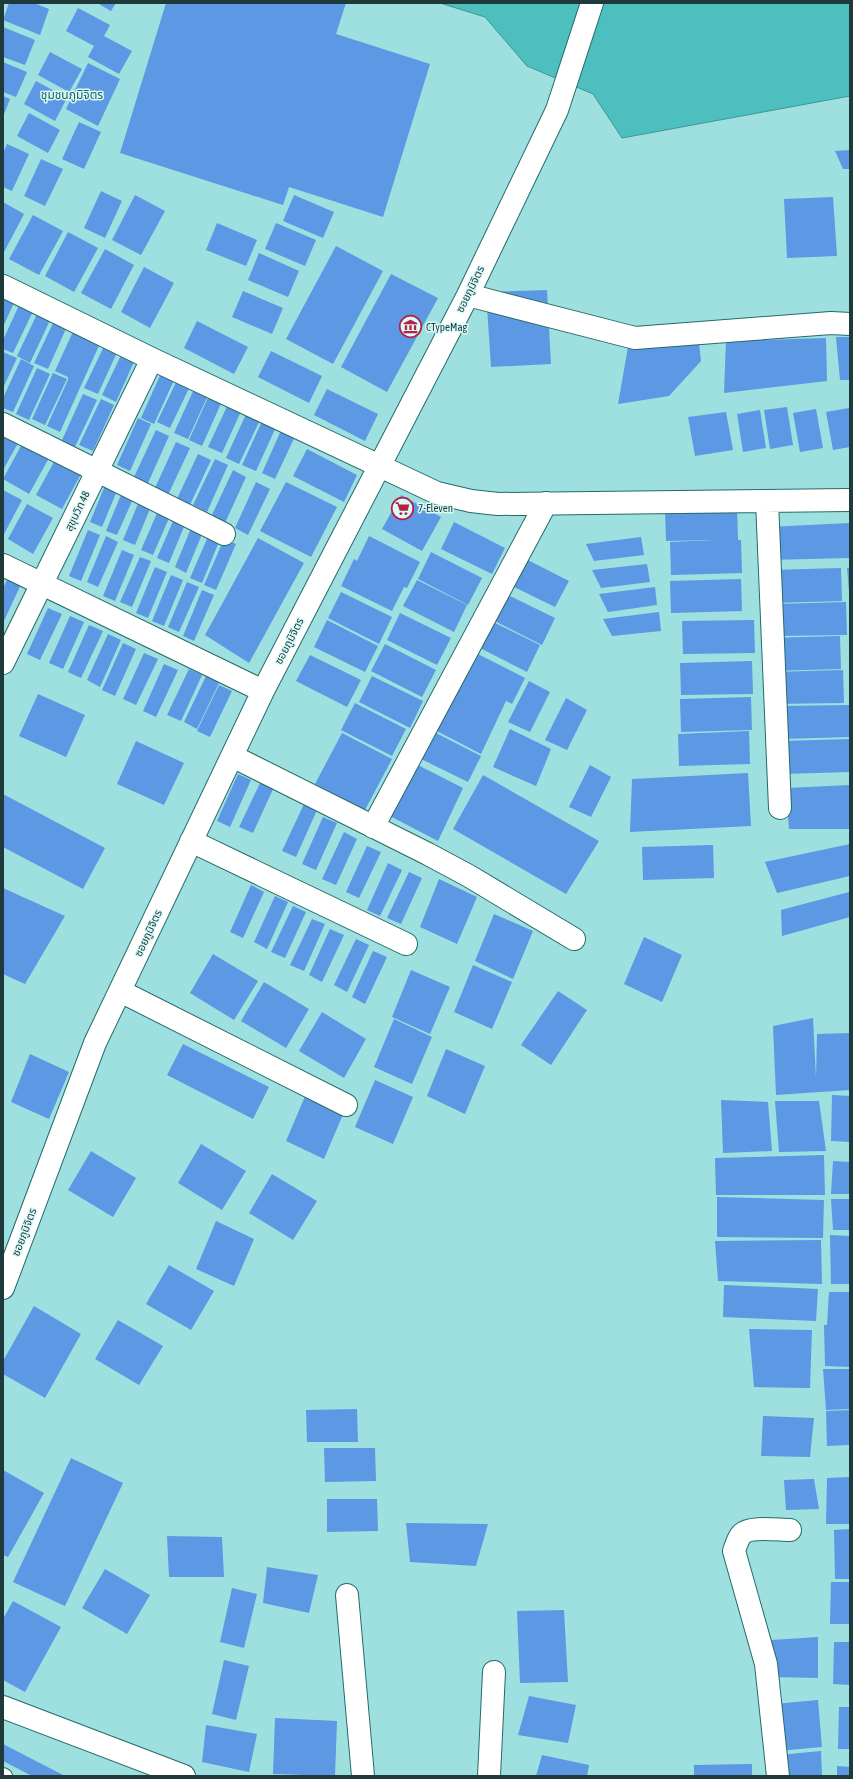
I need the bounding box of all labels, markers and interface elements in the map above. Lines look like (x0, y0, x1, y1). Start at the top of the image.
district label: ชุมชนภูมิจิตร (41, 88, 103, 102)
street label: ซอยภูมิจิตร (454, 264, 487, 315)
museum icon: CTypeMag (397, 314, 423, 340)
place label: CTypeMag (426, 321, 468, 333)
street label: สุขุมวิท 48 (62, 489, 93, 533)
supermarket icon: 7-Eleven (390, 495, 416, 521)
place label: 7-Eleven (418, 502, 453, 514)
street label: ซอยภูมิจิตร (272, 616, 307, 667)
street label: ซอยภูมิจิตร (132, 908, 165, 959)
street label: ซอยภูมิจิตร (9, 1206, 40, 1258)

